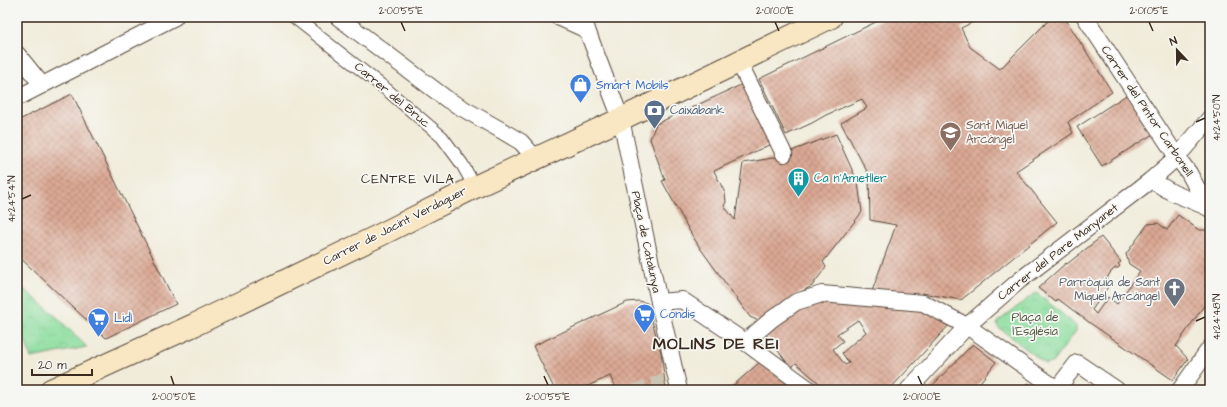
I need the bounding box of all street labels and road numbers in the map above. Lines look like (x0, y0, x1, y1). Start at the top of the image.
street label: Carrer del Pintor Carbonell (1097, 42, 1197, 180)
street label: Carrer del Bruc (351, 58, 434, 132)
street label: Carrer de Jacint Verdaguer (320, 182, 470, 271)
street label: Plaça de Catalunya (626, 189, 665, 295)
street label: Carrer del Pare Manyanet (994, 199, 1123, 305)

